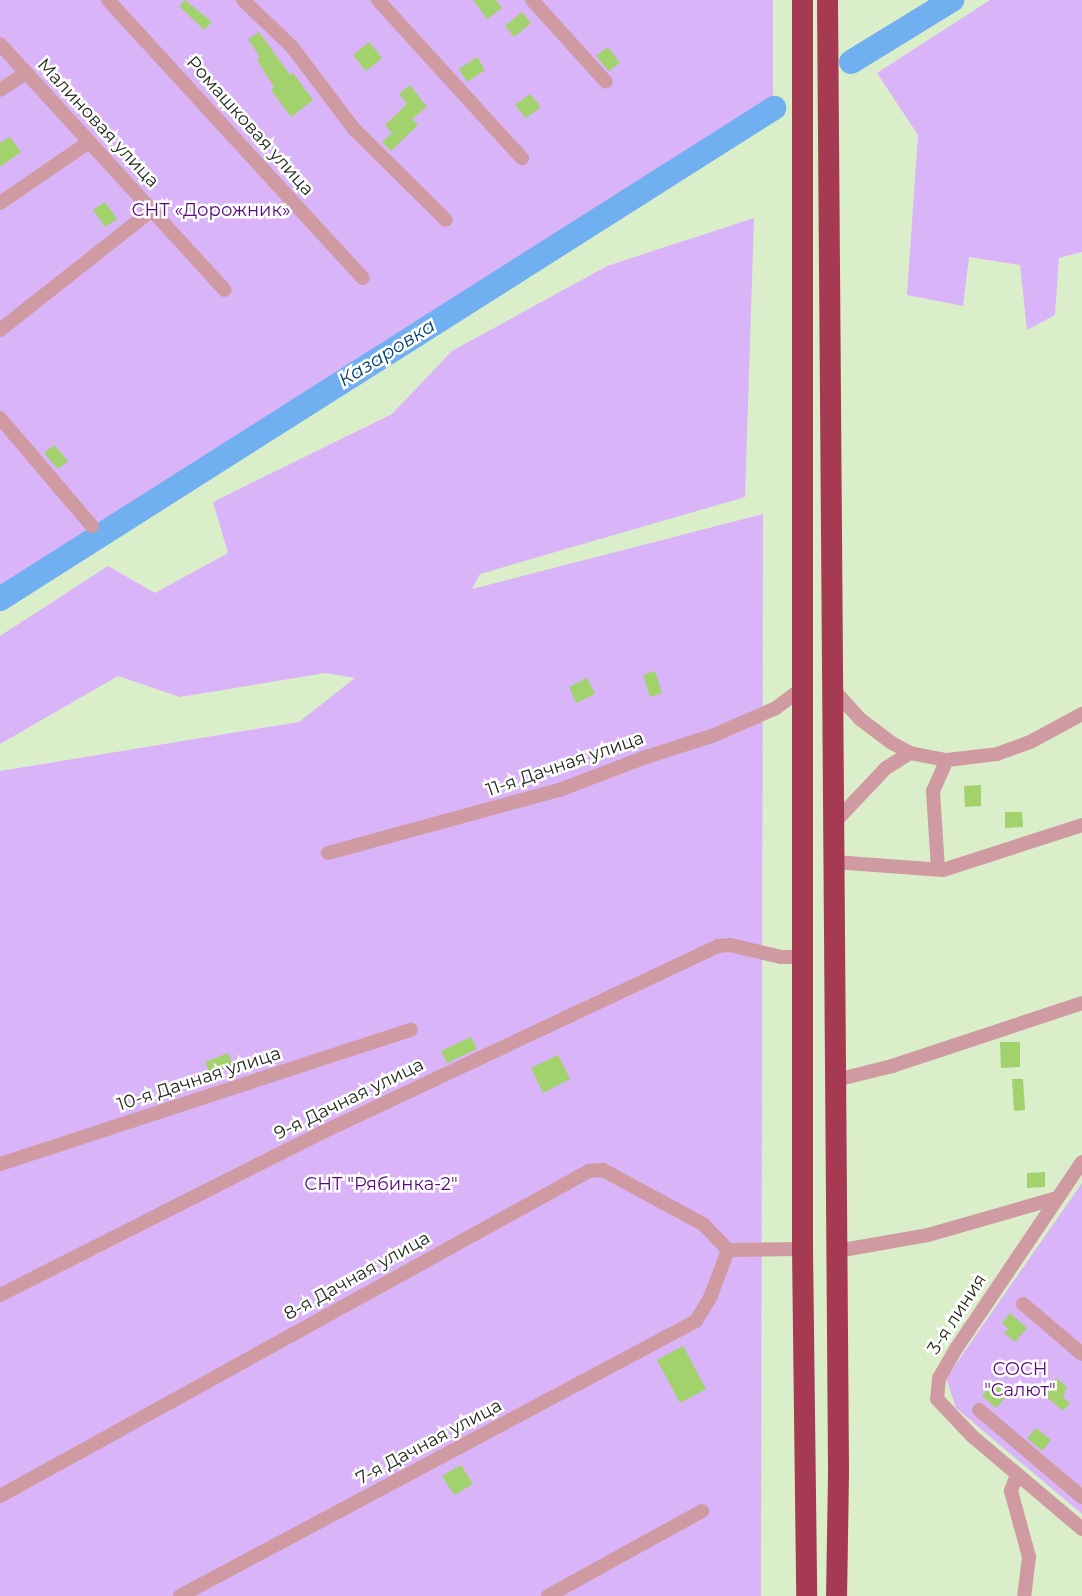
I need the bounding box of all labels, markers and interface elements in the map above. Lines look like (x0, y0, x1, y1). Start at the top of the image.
street label: Ромашковая улица (182, 52, 318, 200)
street label: Малиновая улица (33, 54, 163, 192)
park label: СНТ «Дорожник» (132, 199, 290, 221)
water label: Казаровка (334, 314, 440, 392)
street label: 11-я Дачная улица (483, 727, 647, 801)
street label: 10-я Дачная улица (114, 1042, 284, 1116)
street label: 9-я Дачная улица (271, 1054, 427, 1144)
park label: СНТ "Рябинка-2" (304, 1173, 458, 1195)
street label: 8-я Дачная улица (280, 1227, 434, 1325)
street label: 3-я линия (923, 1270, 991, 1358)
park label: СОСН "Салют" (984, 1359, 1056, 1402)
street label: 7-я Дачная улица (352, 1394, 506, 1490)

